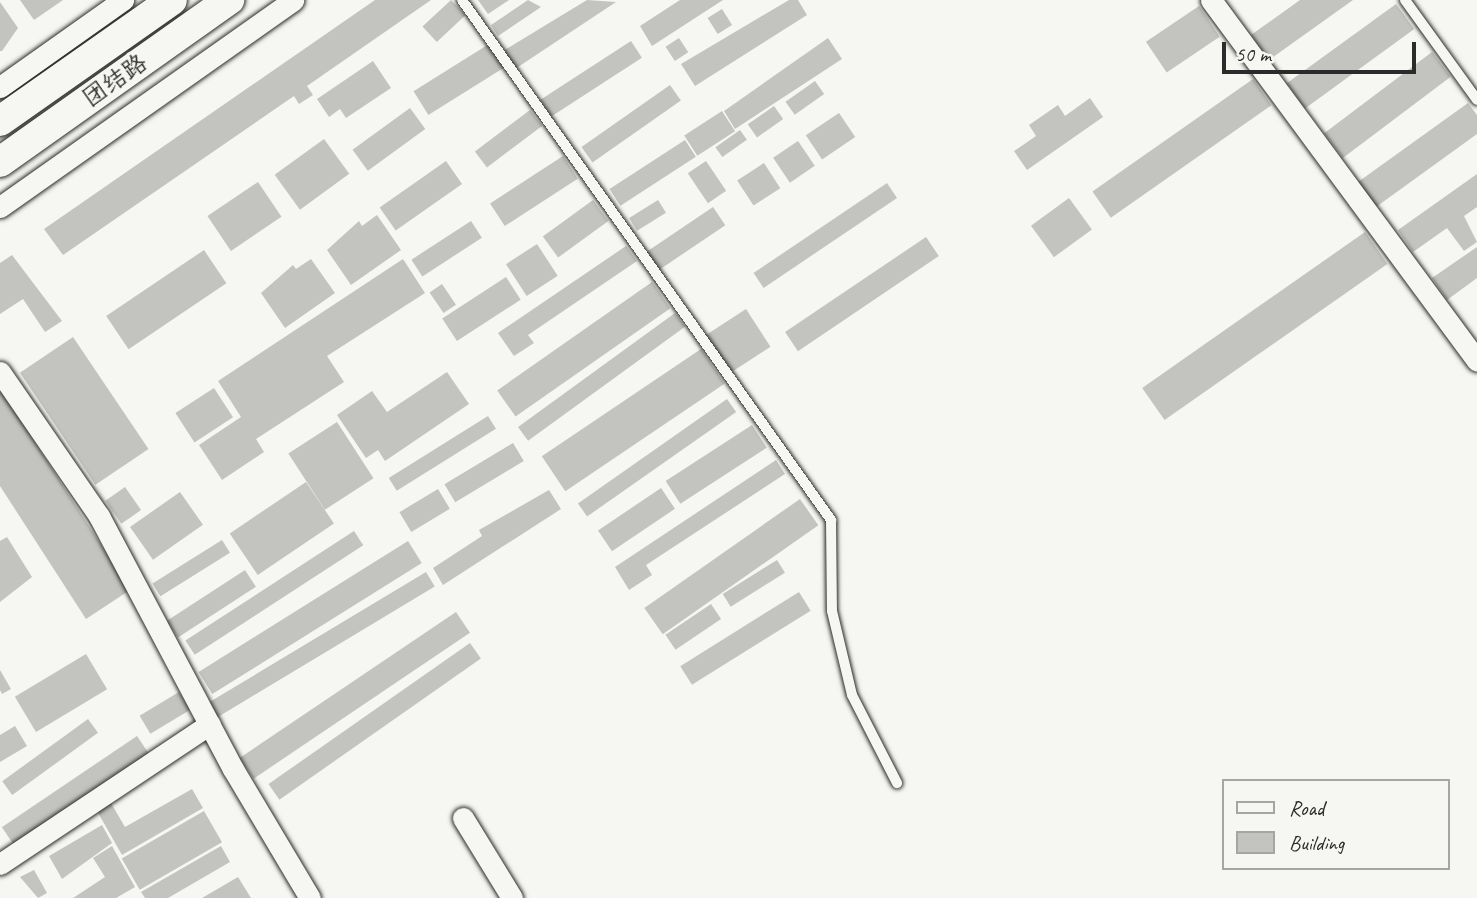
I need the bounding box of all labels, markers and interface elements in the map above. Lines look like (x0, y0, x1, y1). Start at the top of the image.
scale bar (1225, 28, 1419, 72)
text: 50 m (1235, 41, 1271, 67)
street label: 团结路 (77, 49, 153, 113)
legend (1222, 779, 1449, 870)
text: Road (1289, 795, 1324, 821)
text: Building (1289, 830, 1344, 856)

